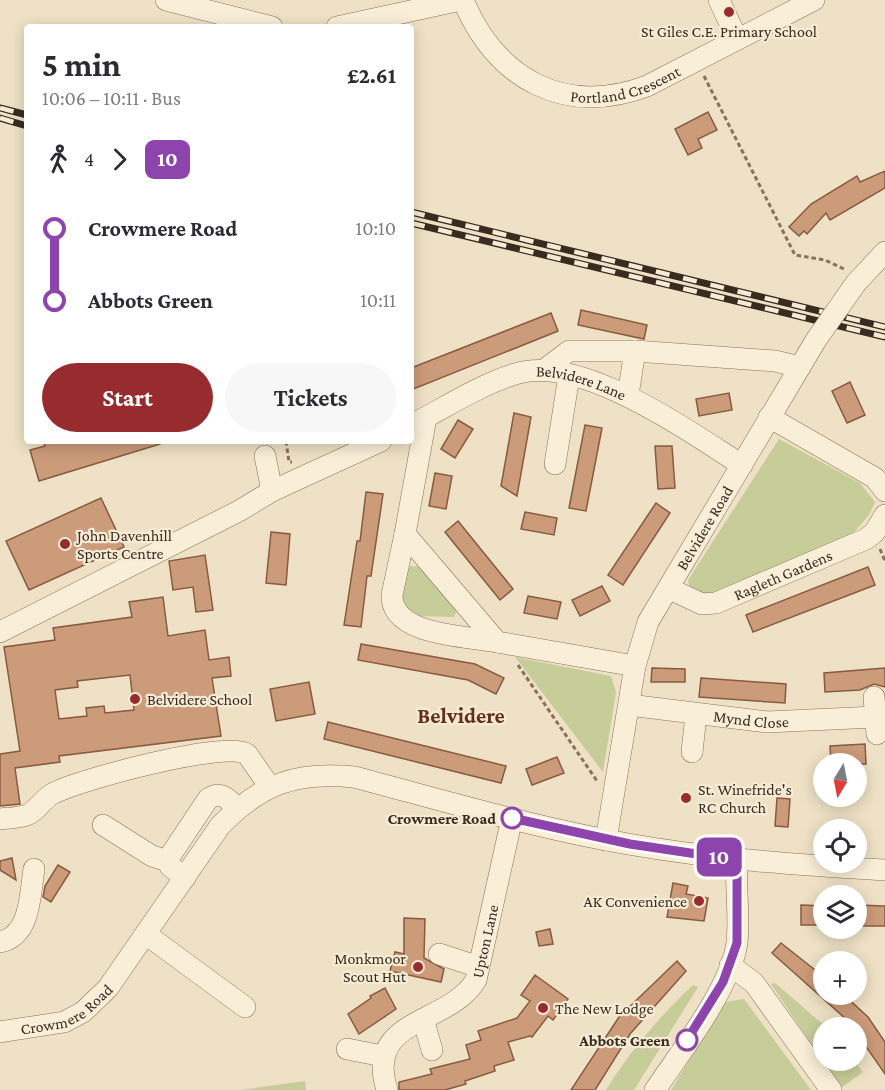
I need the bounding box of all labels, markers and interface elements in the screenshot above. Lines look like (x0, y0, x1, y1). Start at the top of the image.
marker: St Giles C.E. Primary School (722, 5, 736, 19)
place label: St Giles C.E. Primary School (641, 23, 817, 41)
text: 5 min (42, 46, 121, 83)
street label: Portland Crescent (569, 62, 684, 106)
text: £2.61 (347, 63, 396, 88)
text: 10:06 – 10:11 · Bus (42, 87, 181, 109)
icon: walk (42, 143, 75, 176)
icon: forward (103, 143, 136, 176)
text: 10 (157, 147, 178, 171)
text: 4 (84, 148, 94, 170)
text: Crowmere Road (88, 216, 237, 241)
text: 10:10 (356, 217, 396, 239)
text: Abbots Green (88, 288, 213, 313)
text: 10:11 (360, 289, 396, 311)
street label: Belvidere Lane (536, 362, 629, 403)
button: Start (42, 363, 213, 432)
button: Tickets (225, 363, 396, 432)
street label: Belvidere Road (673, 482, 736, 573)
place label: John Davenhill Sports Centre (75, 527, 172, 563)
marker: John Davenhill Sports Centre (58, 537, 72, 551)
street label: Ragleth Gardens (731, 546, 835, 603)
place label: Belvidere School (147, 691, 252, 708)
marker: Belvidere School (128, 692, 142, 706)
district label: Belvidere (417, 703, 505, 728)
street label: Mynd Close (712, 707, 789, 731)
north arrow (813, 753, 867, 807)
map controls (813, 753, 867, 1071)
place label: St. Winefride's RC Church (698, 781, 792, 816)
marker: St. Winefride's RC Church (679, 791, 693, 805)
marker: Crowmere Road (501, 807, 523, 829)
place label: Crowmere Road (387, 810, 496, 827)
button: locate (813, 819, 867, 873)
line badge: 10 (692, 838, 746, 876)
text: 10 (709, 845, 729, 869)
button: layers (813, 885, 867, 939)
place label: AK Convenience (584, 893, 687, 910)
marker: AK Convenience (692, 894, 706, 908)
street label: Upton Lane (469, 903, 501, 980)
place label: Monkmoor Scout Hut (334, 950, 407, 985)
button: + (813, 951, 867, 1005)
marker: Monkmoor Scout Hut (411, 960, 425, 974)
street label: Crowmere Road (19, 980, 116, 1038)
place label: The New Lodge (555, 1000, 654, 1018)
marker: The New Lodge (536, 1001, 550, 1015)
button: − (813, 1017, 867, 1071)
marker: Abbots Green (676, 1029, 698, 1051)
place label: Abbots Green (578, 1032, 670, 1049)

